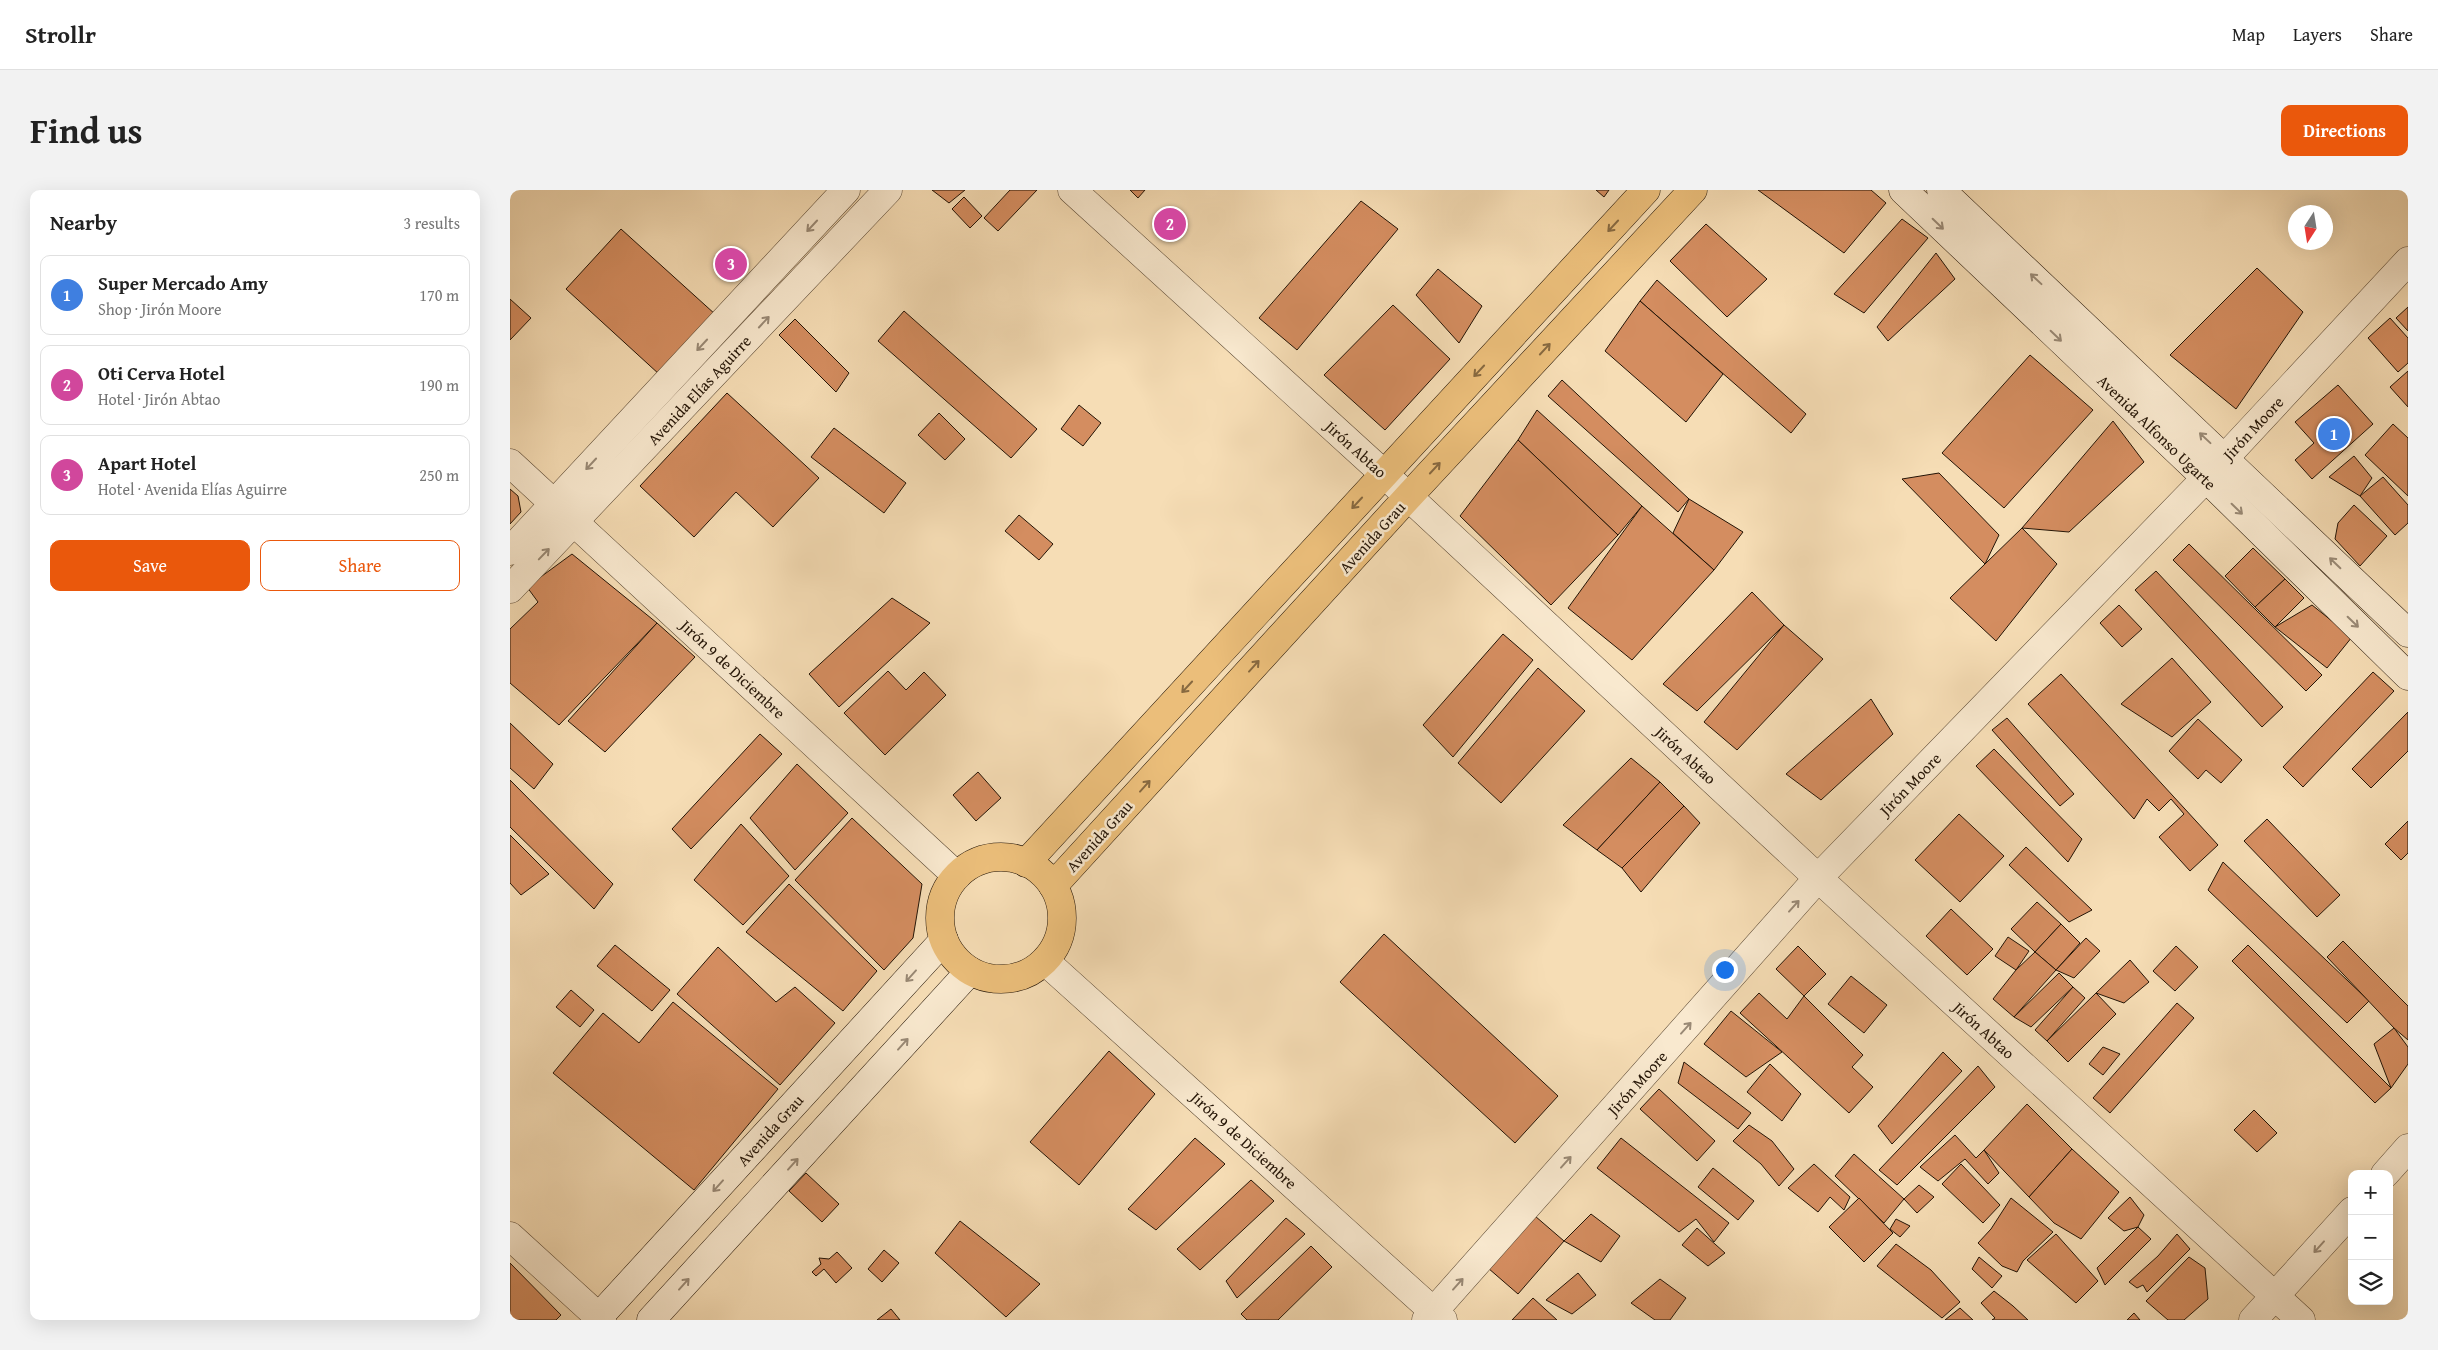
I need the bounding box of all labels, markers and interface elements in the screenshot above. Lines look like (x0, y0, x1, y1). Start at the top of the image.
text: Strollr (25, 17, 96, 52)
text: Map (2232, 21, 2265, 48)
text: Layers (2293, 21, 2342, 48)
text: Share (2370, 21, 2413, 48)
text: Find us (30, 105, 143, 156)
button: Directions (2281, 105, 2408, 156)
pin: 2 (1154, 205, 1186, 243)
north arrow (2288, 205, 2333, 250)
text: Nearby (50, 207, 117, 238)
text: 3 results (403, 211, 460, 235)
one-way arrow (1932, 218, 1945, 230)
one-way arrow (806, 219, 818, 232)
one-way arrow (1607, 219, 1619, 232)
pin: 3 (715, 245, 747, 283)
text: Super Mercado Amy (98, 269, 268, 297)
one-way arrow (2029, 273, 2042, 285)
text: 1 (63, 283, 71, 307)
text: 170 m (419, 283, 459, 307)
text: Shop · Jirón Moore (98, 297, 221, 321)
one-way arrow (758, 315, 770, 328)
street label: Avenida Elías Aguirre (641, 330, 757, 450)
one-way arrow (2050, 330, 2062, 342)
one-way arrow (696, 338, 708, 351)
one-way arrow (1539, 343, 1551, 356)
text: Oti Cerva Hotel (98, 359, 225, 387)
one-way arrow (1473, 365, 1485, 377)
street label: Avenida Alfonso Ugarte (2092, 369, 2222, 495)
text: 2 (63, 373, 71, 397)
text: 190 m (419, 373, 459, 397)
text: Hotel · Jirón Abtao (98, 387, 220, 411)
street label: Jirón Moore (2216, 391, 2289, 467)
street label: Jirón Abtao (1318, 413, 1392, 483)
pin: 1 (2318, 415, 2350, 453)
one-way arrow (2198, 432, 2211, 444)
text: Apart Hotel (98, 449, 197, 477)
one-way arrow (585, 457, 597, 470)
one-way arrow (1429, 462, 1441, 475)
text: 3 (63, 463, 71, 487)
text: 250 m (419, 463, 459, 487)
text: Hotel · Avenida Elías Aguirre (98, 477, 287, 501)
street label: Avenida Grau (1333, 496, 1411, 578)
one-way arrow (1351, 497, 1363, 510)
one-way arrow (2230, 502, 2242, 514)
button: Save (50, 540, 250, 591)
button: Share (260, 540, 460, 591)
one-way arrow (538, 548, 550, 560)
one-way arrow (2329, 557, 2341, 569)
street label: Jirón 9 de Diciembre (674, 612, 791, 724)
one-way arrow (2347, 616, 2359, 628)
one-way arrow (1248, 659, 1260, 672)
one-way arrow (1181, 681, 1193, 694)
street label: Jirón Abtao (1649, 719, 1722, 790)
street label: Jirón Moore (1872, 747, 1946, 823)
one-way arrow (1139, 779, 1151, 792)
street label: Avenida Grau (1060, 795, 1138, 877)
one-way arrow (1788, 900, 1800, 913)
your location (1712, 957, 1738, 983)
one-way arrow (905, 970, 917, 982)
street label: Jirón Abtao (1946, 994, 2020, 1064)
one-way arrow (1680, 1021, 1692, 1034)
one-way arrow (897, 1038, 909, 1051)
street label: Jirón Moore (1600, 1045, 1673, 1122)
street label: Jirón 9 de Diciembre (1184, 1084, 1303, 1194)
street label: Avenida Grau (731, 1089, 809, 1171)
one-way arrow (1561, 1156, 1572, 1169)
one-way arrow (788, 1158, 799, 1171)
map controls (2348, 1170, 2393, 1305)
button: + (2348, 1170, 2393, 1215)
one-way arrow (712, 1180, 724, 1193)
button: − (2348, 1215, 2393, 1260)
one-way arrow (2313, 1241, 2325, 1254)
button: layers (2348, 1260, 2393, 1305)
one-way arrow (1453, 1277, 1464, 1290)
one-way arrow (678, 1278, 690, 1290)

